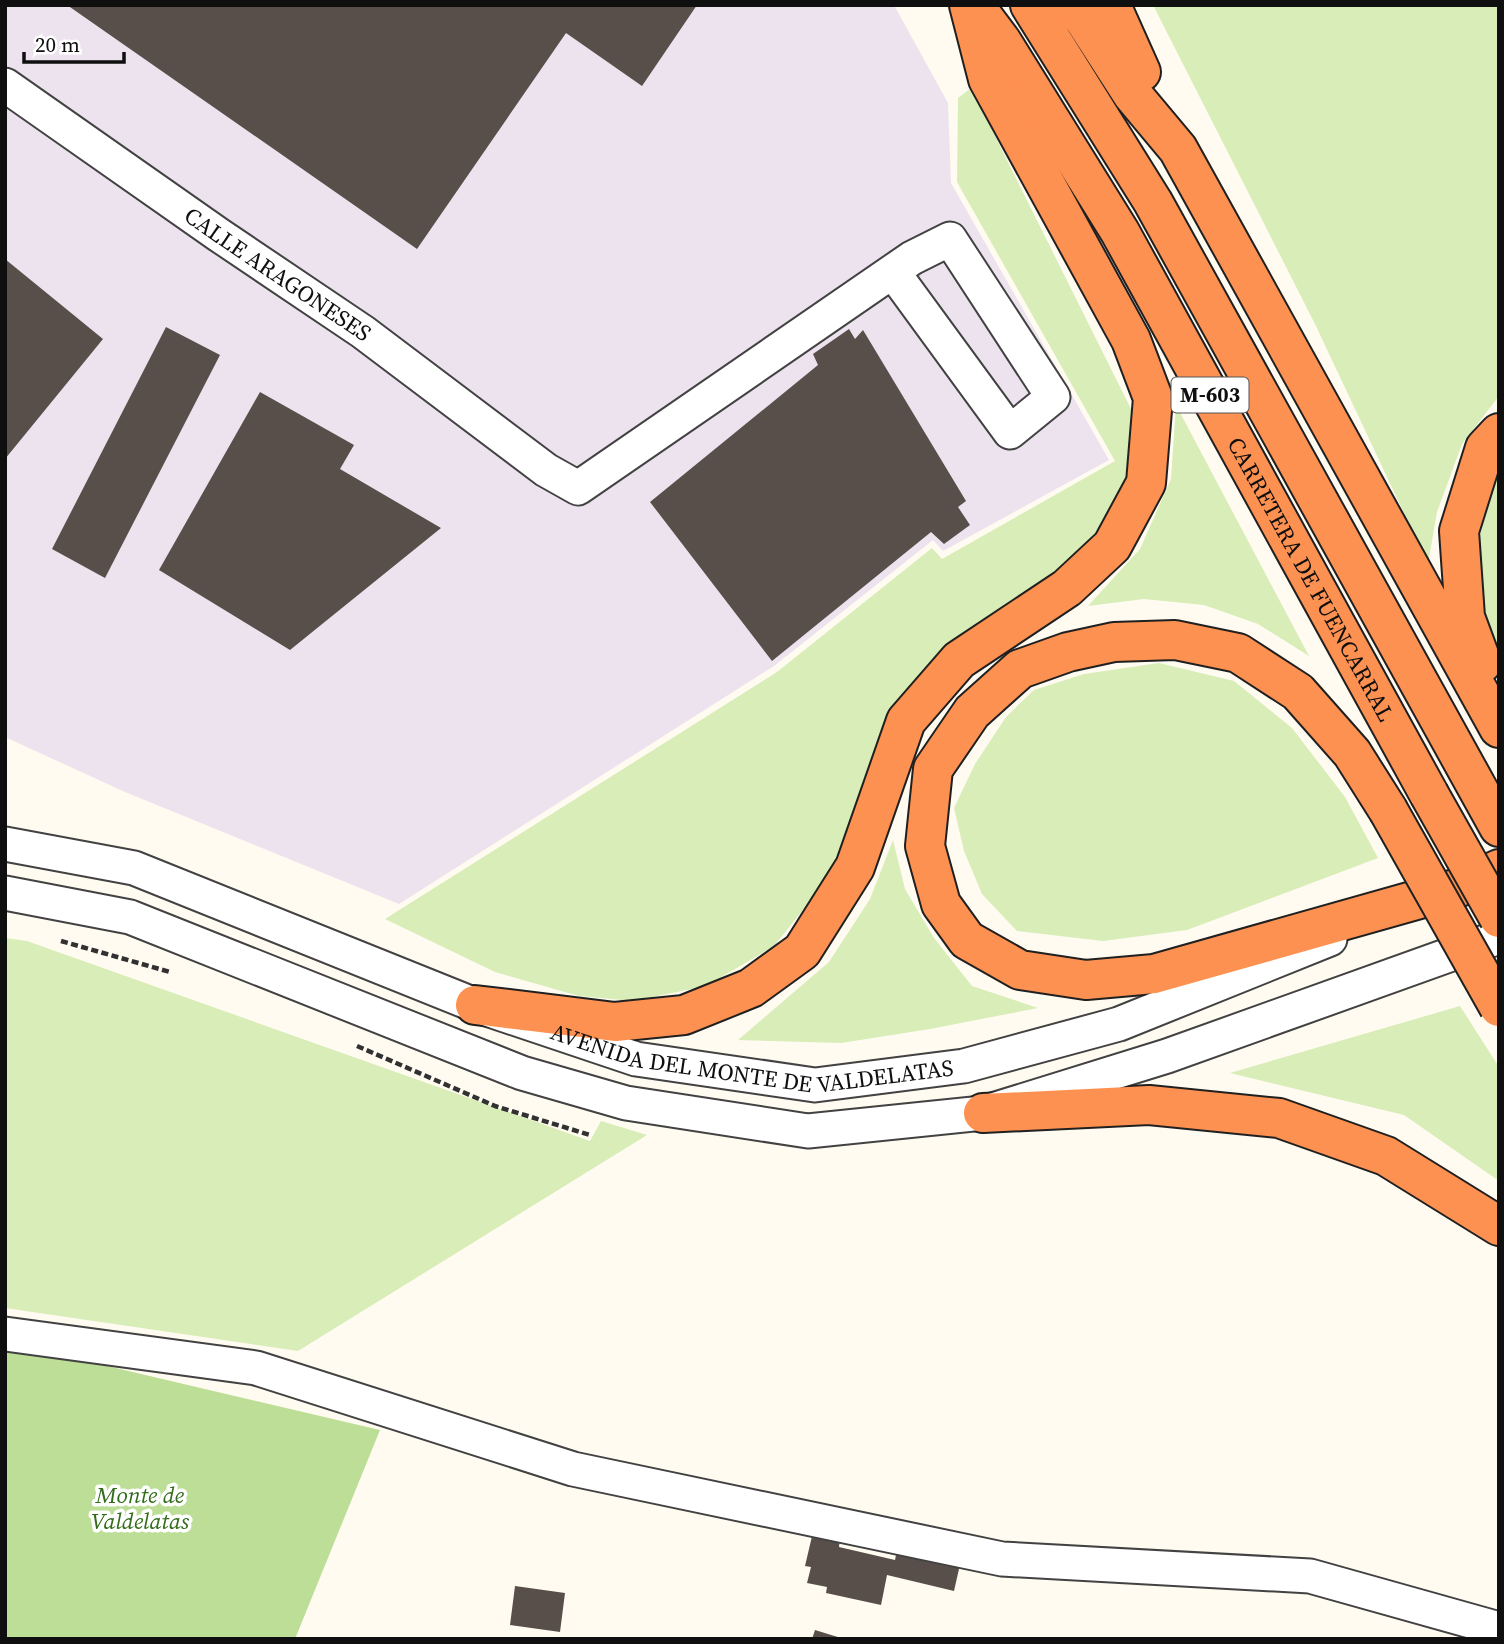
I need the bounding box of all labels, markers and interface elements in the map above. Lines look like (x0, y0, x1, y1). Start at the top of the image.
scale bar (24, 21, 124, 65)
text: 20 m (35, 30, 80, 59)
street label: CALLE ARAGONESES (178, 199, 378, 349)
road number: M-603 (1172, 378, 1248, 412)
street label: CARRETERA DE FUENCARRAL (1220, 431, 1402, 727)
street label: AVENIDA DEL MONTE DE VALDELATAS (546, 1015, 955, 1101)
park label: Monte de Valdelatas (91, 1479, 190, 1537)

